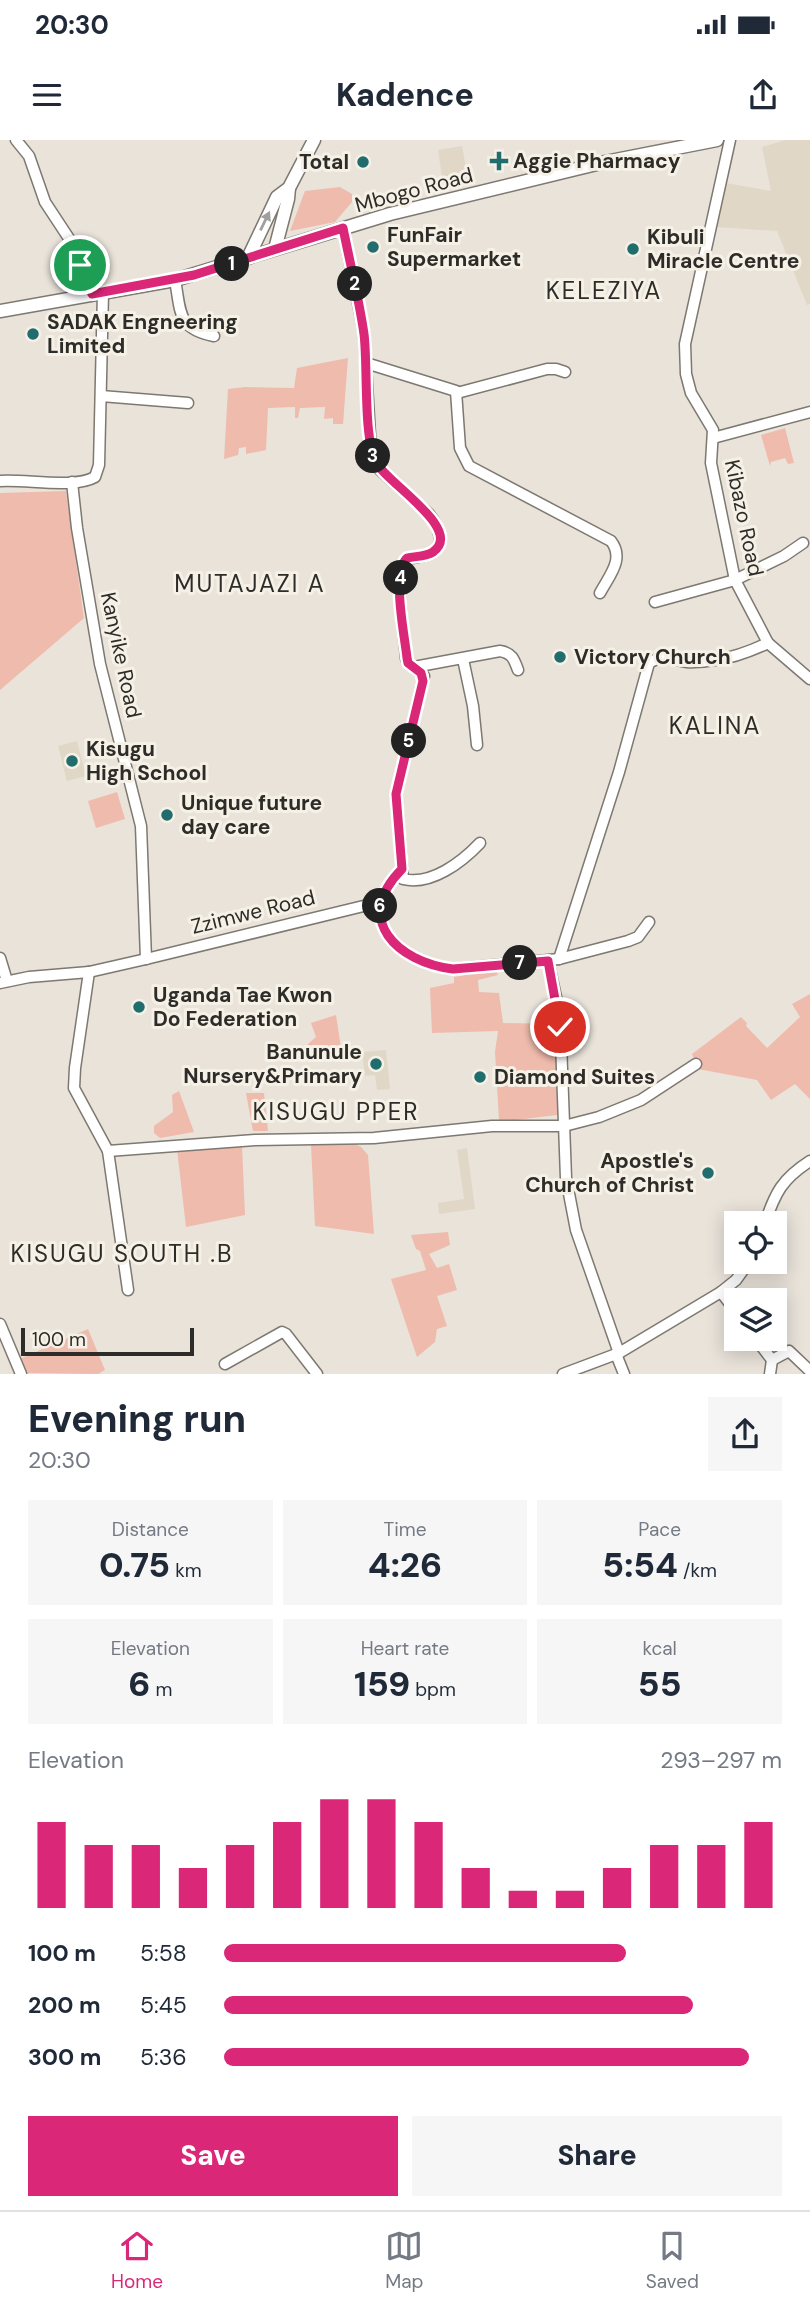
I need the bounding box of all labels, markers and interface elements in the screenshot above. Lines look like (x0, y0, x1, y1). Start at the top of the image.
text: 20:30 (35, 8, 109, 42)
text: Kadence (336, 74, 474, 116)
icon: menu (28, 76, 66, 114)
icon: share (744, 76, 782, 114)
place label: Aggie Pharmacy (513, 147, 681, 175)
place label: Total (299, 148, 349, 176)
marker: Aggie Pharmacy (491, 153, 507, 169)
marker: Total (355, 154, 371, 170)
street label: Mbogo Road (352, 161, 476, 219)
one-way arrow (259, 211, 271, 231)
place label: FunFair Supermarket (387, 221, 521, 273)
place label: Kibuli Miracle Centre (647, 223, 799, 275)
pin (50, 235, 110, 295)
marker: FunFair Supermarket (365, 239, 381, 255)
marker: Kibuli Miracle Centre (625, 241, 641, 257)
icon: arrive (61, 246, 99, 284)
pin: 1 (215, 246, 250, 282)
text: 1 (228, 251, 235, 276)
pin: 2 (338, 267, 372, 302)
text: 2 (349, 271, 360, 296)
district label: KELEZIYA (546, 275, 662, 306)
place label: SADAK Engneering Limited (47, 308, 238, 360)
marker: SADAK Engneering Limited (25, 326, 41, 342)
pin: 3 (356, 438, 390, 474)
text: 3 (367, 443, 378, 468)
street label: Kibazo Road (718, 457, 770, 579)
pin: 4 (384, 560, 418, 596)
text: 4 (394, 565, 407, 590)
district label: MUTAJAZI A (174, 568, 326, 599)
street label: Kanyike Road (94, 590, 148, 720)
place label: Victory Church (574, 643, 731, 671)
marker: Victory Church (552, 649, 568, 665)
district label: KALINA (669, 710, 761, 741)
pin: 5 (392, 724, 426, 758)
text: 5 (403, 728, 414, 753)
place label: Kisugu High School (86, 735, 207, 787)
marker: Kisugu High School (64, 753, 80, 769)
place label: Unique future day care (181, 789, 322, 841)
marker: Unique future day care (159, 807, 175, 823)
street label: Zzimwe Road (188, 883, 318, 941)
pin: 6 (362, 888, 398, 924)
text: 6 (373, 893, 386, 918)
pin: 7 (503, 946, 538, 980)
text: 7 (514, 950, 525, 975)
place label: Uganda Tae Kwon Do Federation (153, 981, 332, 1033)
pin (530, 997, 590, 1057)
marker: Uganda Tae Kwon Do Federation (131, 999, 147, 1015)
icon: check (541, 1008, 579, 1046)
place label: Banunule Nursery&Primary (183, 1038, 362, 1090)
marker: Banunule Nursery&Primary (368, 1056, 384, 1072)
place label: Diamond Suites (494, 1063, 655, 1091)
marker: Diamond Suites (472, 1069, 488, 1085)
district label: KISUGU PPER (252, 1096, 420, 1127)
place label: Apostle's Church of Christ (525, 1147, 694, 1199)
marker: Apostle's Church of Christ (700, 1165, 716, 1181)
map controls (724, 1211, 787, 1351)
button: locate (724, 1211, 787, 1274)
district label: KISUGU SOUTH .B (10, 1238, 234, 1269)
button: layers (724, 1288, 787, 1351)
scale bar (21, 1324, 194, 1356)
text: 100 m (32, 1327, 86, 1352)
text: Evening run (28, 1394, 246, 1444)
button: share (708, 1397, 782, 1471)
text: 20:30 (28, 1445, 91, 1475)
text: Distance (112, 1517, 189, 1542)
text: Time (384, 1517, 426, 1542)
text: Pace (638, 1517, 681, 1542)
text: 0.75 (99, 1542, 170, 1588)
text: 4:26 (368, 1542, 442, 1588)
text: 5:54 (602, 1542, 678, 1588)
text: km (170, 1558, 202, 1583)
text: /km (678, 1558, 717, 1583)
text: Elevation (111, 1636, 190, 1661)
text: Heart rate (361, 1636, 449, 1661)
text: kcal (642, 1636, 677, 1661)
text: 6 (128, 1661, 150, 1707)
text: 159 (354, 1661, 410, 1707)
text: 55 (638, 1661, 681, 1707)
text: m (150, 1677, 172, 1702)
text: bpm (410, 1677, 456, 1702)
text: Elevation (28, 1745, 124, 1775)
text: 293–297 m (660, 1745, 782, 1775)
text: 100 m (28, 1938, 96, 1968)
text: 5:58 (140, 1938, 187, 1968)
text: 200 m (28, 1990, 101, 2020)
text: 5:45 (140, 1990, 187, 2020)
text: 300 m (28, 2042, 101, 2072)
text: 5:36 (140, 2042, 187, 2072)
button: Save (28, 2116, 398, 2196)
button: Share (412, 2116, 782, 2196)
tab: Home (111, 2227, 163, 2294)
tab: Map (385, 2227, 423, 2294)
tab: Saved (646, 2227, 699, 2294)

